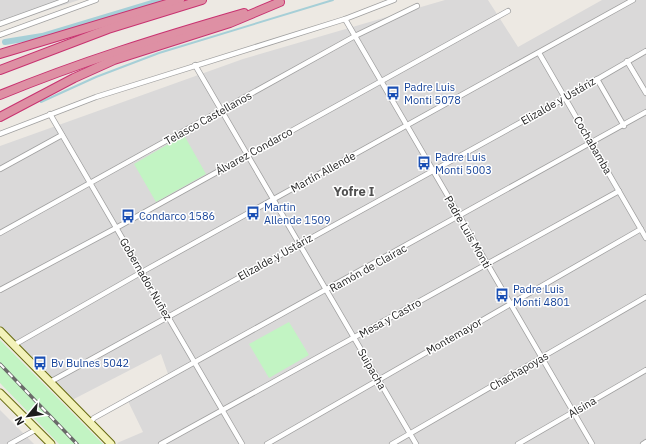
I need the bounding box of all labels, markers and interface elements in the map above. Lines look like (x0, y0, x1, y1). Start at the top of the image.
street label: Elizalde y Ustáriz (518, 74, 598, 128)
place label: Padre Luis Monti 5078 (404, 80, 461, 107)
bus stop icon: Padre Luis Monti 5078 (385, 85, 401, 101)
street label: Telasco Castellanos (162, 88, 254, 148)
street label: Cochabamba (571, 113, 615, 177)
street label: Álvarez Condarco (213, 124, 295, 178)
street label: Martín Allende (288, 148, 358, 196)
place label: Padre Luis Monti 5003 (435, 150, 492, 177)
bus stop icon: Padre Luis Monti 5003 (416, 155, 432, 171)
district label: Yofre I (334, 183, 374, 200)
street label: Padre Luis Monti (442, 193, 494, 271)
place label: Martin Allende 1509 (264, 200, 331, 227)
bus stop icon: Martin Allende 1509 (245, 205, 261, 221)
bus stop icon: Condarco 1586 (120, 208, 136, 224)
place label: Condarco 1586 (139, 209, 215, 223)
street label: Elizalde y Ustáriz (235, 231, 315, 283)
street label: Gobernador Nuñez (117, 235, 175, 323)
street label: Ramón de Clairac (327, 241, 410, 295)
place label: Padre Luis Monti 4801 (513, 282, 570, 309)
bus stop icon: Padre Luis Monti 4801 (494, 287, 510, 303)
street label: Mesa y Castro (356, 295, 424, 341)
street label: Montemayor (424, 314, 484, 358)
street label: Suipacha (355, 346, 389, 392)
street label: Chachapoyas (487, 349, 551, 393)
bus stop icon: Bv Bulnes 5042 (32, 355, 48, 371)
place label: Bv Bulnes 5042 (51, 356, 129, 370)
street label: Alsina (565, 393, 599, 421)
north arrow (8, 396, 48, 436)
text: N (11, 414, 27, 428)

